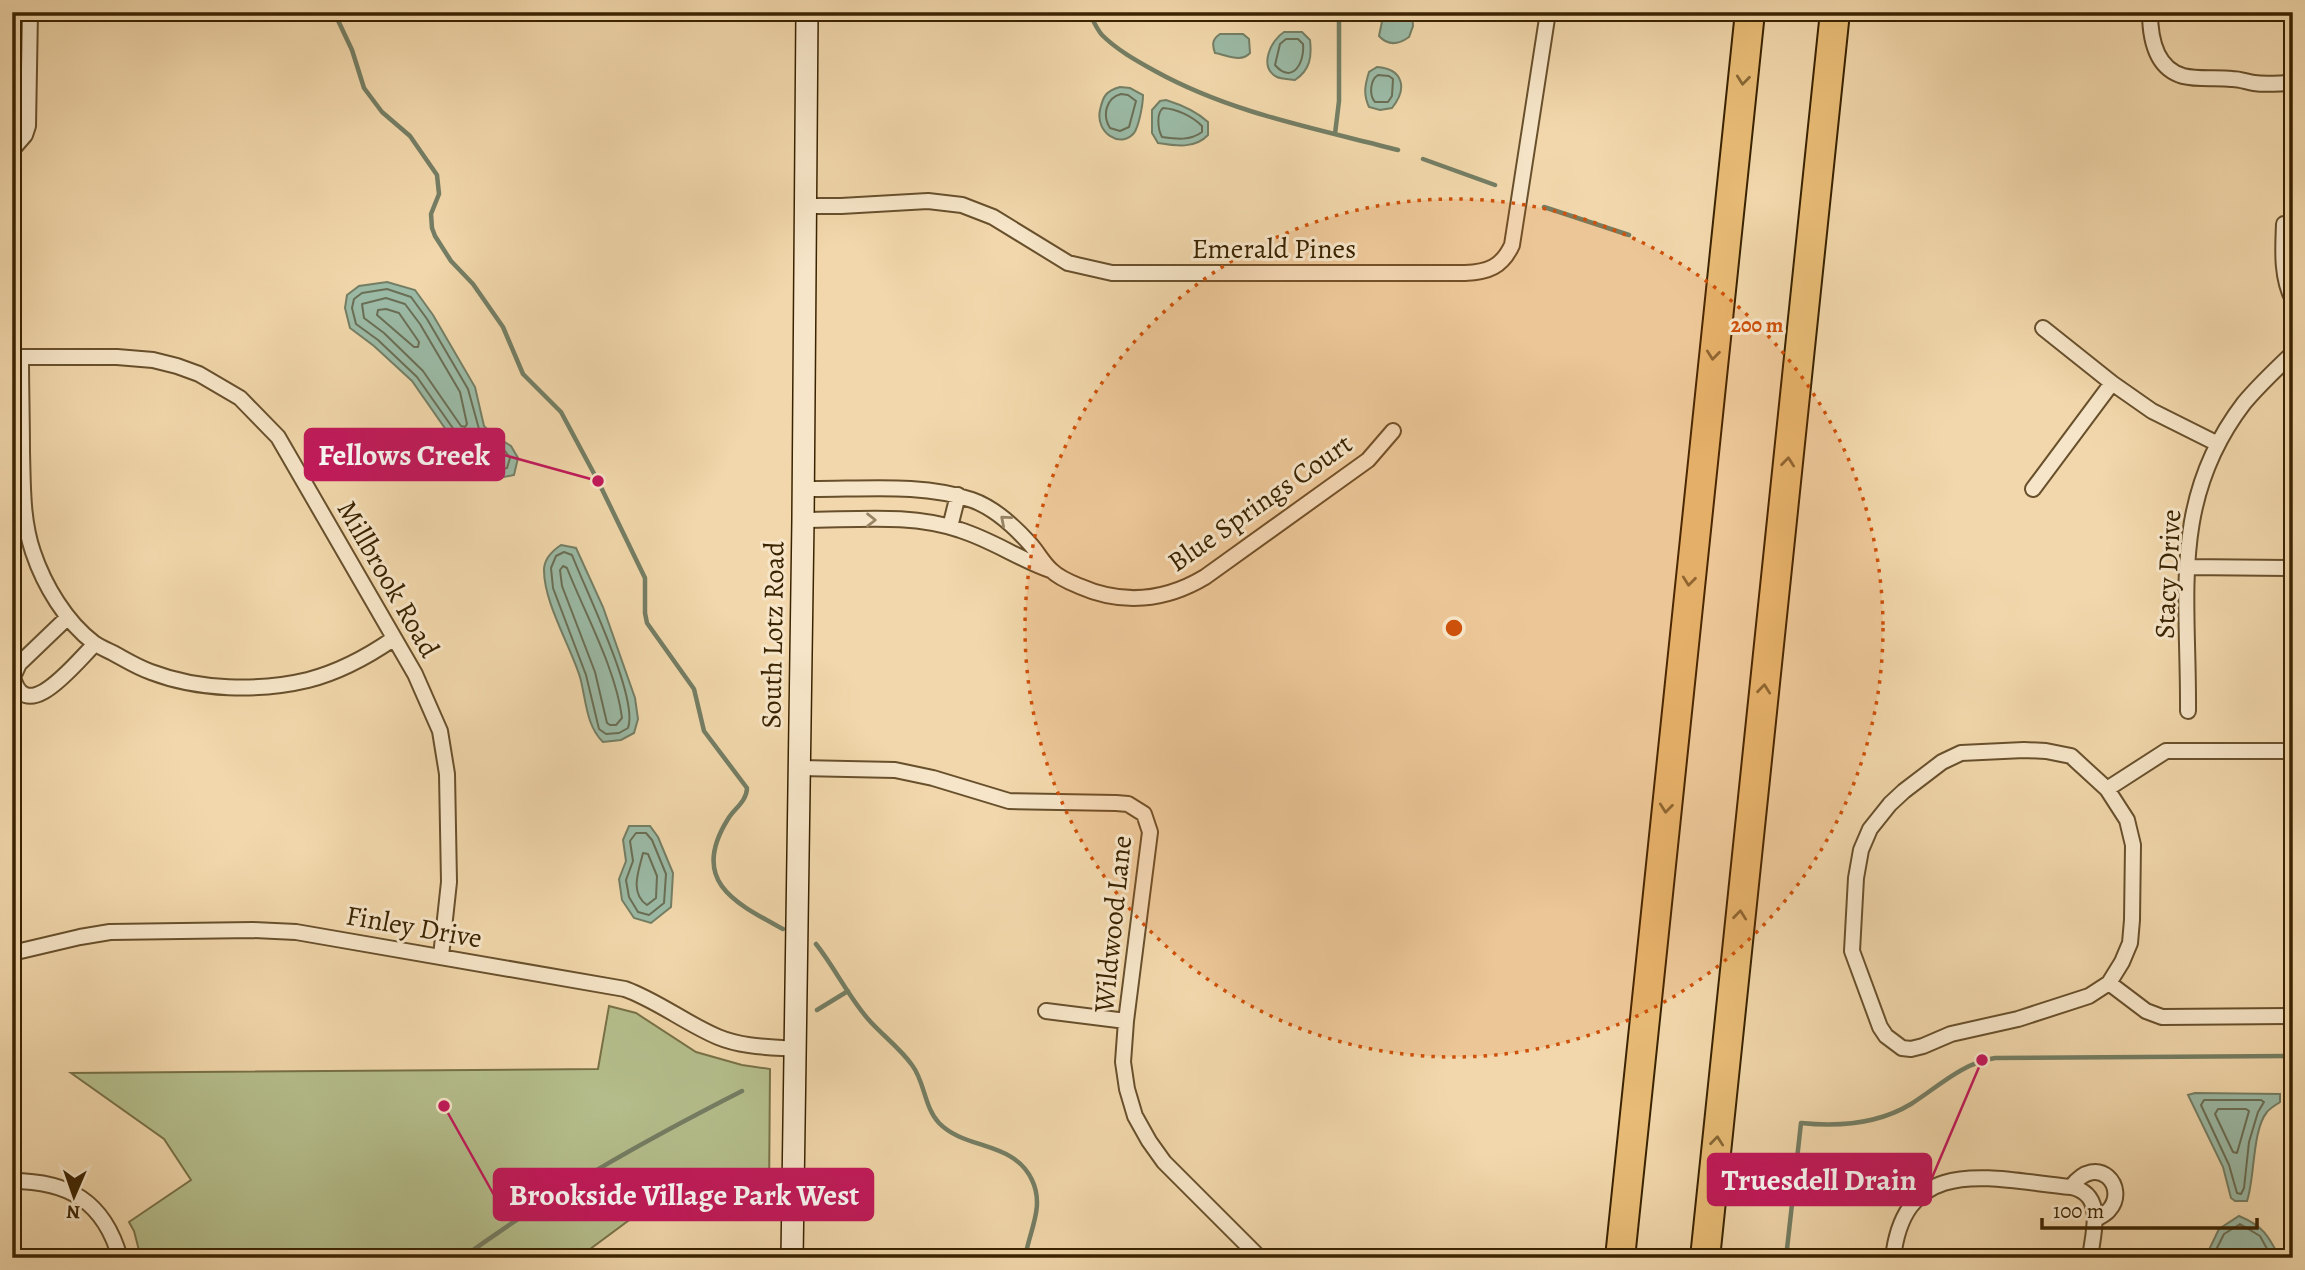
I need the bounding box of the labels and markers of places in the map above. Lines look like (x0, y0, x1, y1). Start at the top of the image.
callout: Fellows Creek (305, 429, 504, 480)
centre of rings (1442, 616, 1466, 640)
callout: Truesdell Drain (1708, 1154, 1931, 1205)
callout: Brookside Village Park West (494, 1169, 873, 1220)

